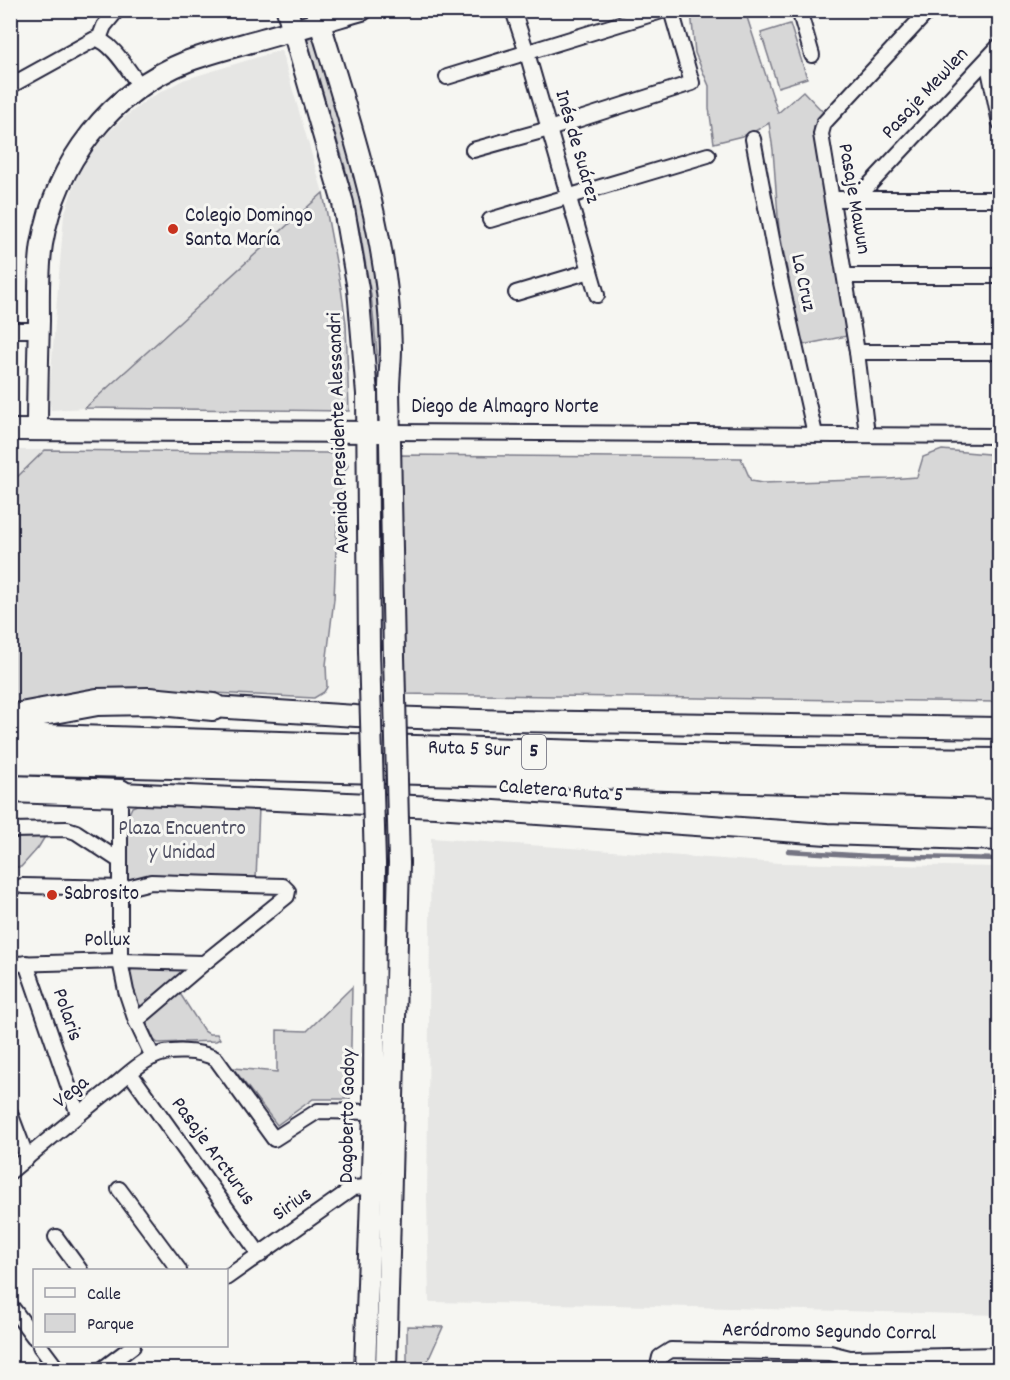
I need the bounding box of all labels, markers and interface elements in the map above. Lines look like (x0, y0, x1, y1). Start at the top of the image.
street label: Pasaje Mewlen (875, 41, 977, 147)
street label: Inés de Suárez (546, 87, 606, 207)
street label: Pasaje Mawun (828, 141, 878, 257)
place label: Colegio Domingo Santa María (185, 202, 313, 256)
marker: Colegio Domingo Santa María (166, 222, 180, 236)
street label: La Cruz (781, 251, 823, 315)
street label: Avenida Presidente Alessandri (321, 312, 359, 554)
street label: Diego de Almagro Norte (411, 393, 599, 423)
street label: Ruta 5 Sur (427, 734, 511, 766)
road number: 5 (522, 735, 546, 769)
street label: Caletera Ruta 5 (497, 773, 625, 811)
park label: Plaza Encuentro y Unidad (118, 815, 246, 869)
place label: Sabrosito (64, 880, 139, 910)
marker: Sabrosito (45, 888, 59, 902)
street label: Pollux (84, 926, 130, 956)
street label: Polaris (43, 984, 89, 1046)
street label: Dagoberto Godoy (333, 1048, 365, 1184)
street label: Vega (48, 1069, 97, 1117)
street label: Pasaje Arcturus (162, 1091, 262, 1213)
street label: Sirius (267, 1180, 319, 1230)
legend (33, 1269, 228, 1347)
text: Calle (87, 1283, 121, 1308)
text: Parque (87, 1313, 134, 1338)
street label: Aeródromo Segundo Corral (722, 1316, 936, 1350)

